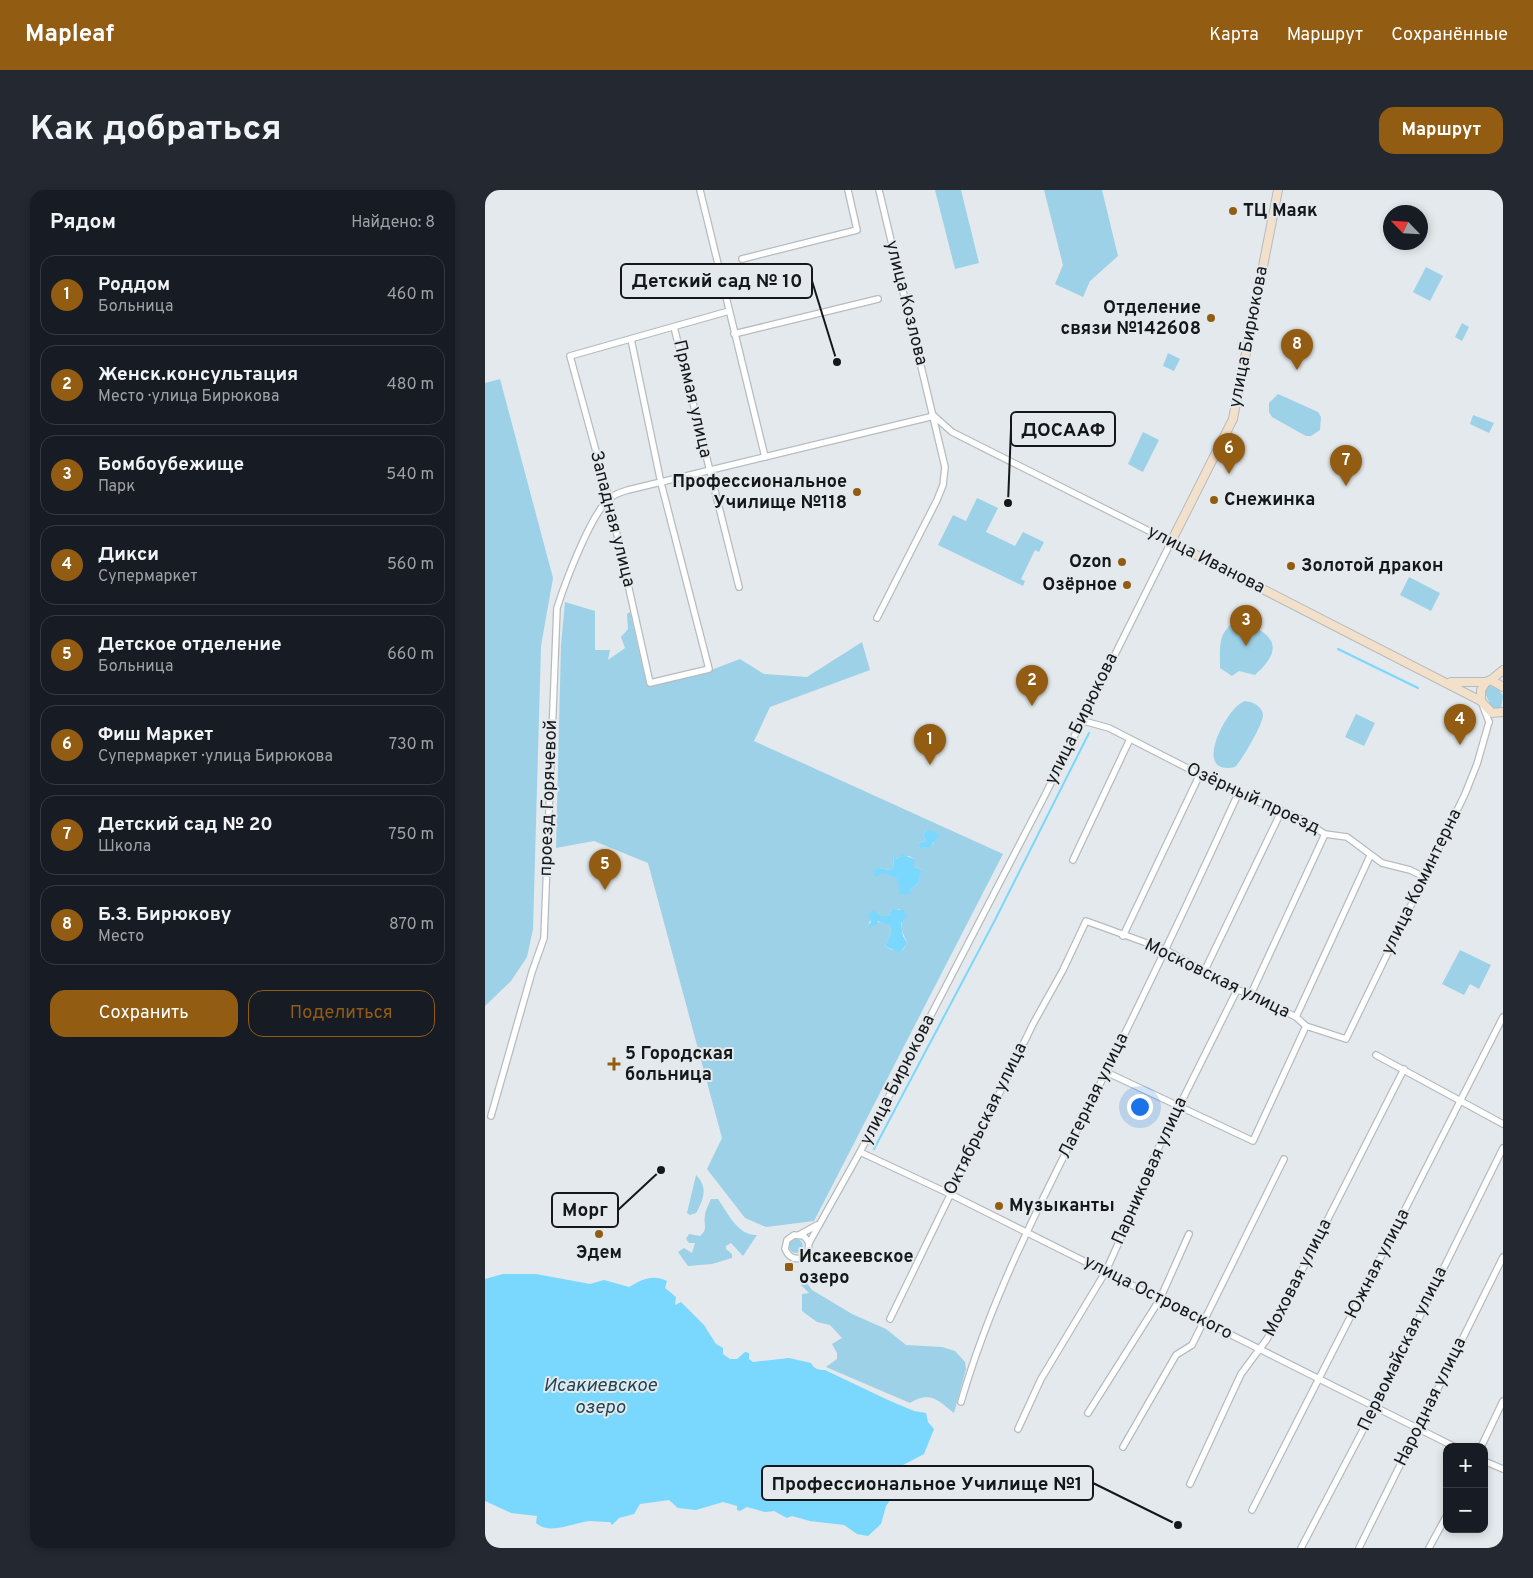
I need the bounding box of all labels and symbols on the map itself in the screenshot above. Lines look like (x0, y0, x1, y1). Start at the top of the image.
place label: ТЦ Маяк (1243, 200, 1318, 223)
marker: ТЦ Маяк (1227, 205, 1239, 217)
north arrow (1383, 205, 1428, 250)
street label: улица Козлова (879, 238, 933, 368)
callout: Детский сад № 10 (621, 264, 812, 298)
street label: улица Бирюкова (1224, 264, 1274, 410)
text: Детский сад № 10 (632, 270, 802, 294)
place label: Отделение связи №142608 (1061, 297, 1201, 341)
marker: Отделение связи №142608 (1205, 312, 1217, 324)
pin: 8 (1281, 329, 1313, 370)
street label: Прямая улица (667, 338, 717, 460)
callout: ДОСААФ (1011, 412, 1115, 446)
text: ДОСААФ (1021, 419, 1105, 443)
pin: 6 (1213, 433, 1245, 474)
pin: 7 (1330, 445, 1362, 486)
street label: Западная улица (584, 448, 640, 590)
place label: Профессиональное Училище №118 (672, 471, 847, 515)
marker: Профессиональное Училище №118 (851, 486, 863, 498)
place label: Снежинка (1224, 489, 1315, 512)
marker: Снежинка (1208, 494, 1220, 506)
street label: улица Иванова (1143, 520, 1269, 600)
place label: Ozon (1069, 551, 1112, 574)
place label: Золотой дракон (1301, 555, 1444, 578)
marker: Ozon (1116, 556, 1128, 568)
marker: Золотой дракон (1285, 560, 1297, 572)
place label: Озёрное (1042, 574, 1117, 597)
marker: Озёрное (1121, 579, 1133, 591)
pin: 3 (1230, 605, 1262, 646)
street label: улица Бирюкова (1040, 649, 1124, 789)
pin: 2 (1016, 665, 1048, 706)
pin: 4 (1444, 704, 1476, 745)
street label: проезд Горячевой (535, 719, 563, 877)
pin: 1 (914, 724, 946, 765)
street label: Озёрный проезд (1182, 758, 1324, 840)
street label: улица Коминтерна (1377, 805, 1467, 959)
pin: 5 (589, 849, 621, 890)
street label: Московская улица (1140, 934, 1294, 1024)
street label: улица Бирюкова (855, 1011, 941, 1149)
street label: Лагерная улица (1054, 1029, 1134, 1163)
street label: Октябрьская улица (939, 1039, 1033, 1199)
place label: 5 Городская больница (625, 1043, 733, 1087)
marker: 5 Городская больница (607, 1057, 621, 1071)
street label: Парниковая улица (1107, 1094, 1193, 1248)
your location (1127, 1094, 1153, 1120)
callout: Морг (552, 1193, 618, 1227)
place label: Музыканты (1009, 1195, 1115, 1218)
text: Морг (562, 1199, 608, 1223)
marker: Музыканты (993, 1200, 1005, 1212)
street label: Южная улица (1340, 1205, 1416, 1323)
street label: Моховая улица (1258, 1215, 1338, 1341)
marker: Эдем (593, 1228, 605, 1240)
place label: Эдем (576, 1242, 622, 1265)
place label: Исакеевское озеро (799, 1246, 914, 1290)
street label: улица Островского (1080, 1251, 1236, 1345)
marker: Исакеевское озеро (783, 1261, 795, 1273)
street label: Первомайская улица (1353, 1263, 1453, 1435)
street label: Народная улица (1390, 1334, 1472, 1470)
water label: Исакиевское озеро (543, 1374, 657, 1420)
callout: Профессиональное Училище №1 (762, 1466, 1093, 1500)
text: Профессиональное Училище №1 (772, 1473, 1082, 1497)

